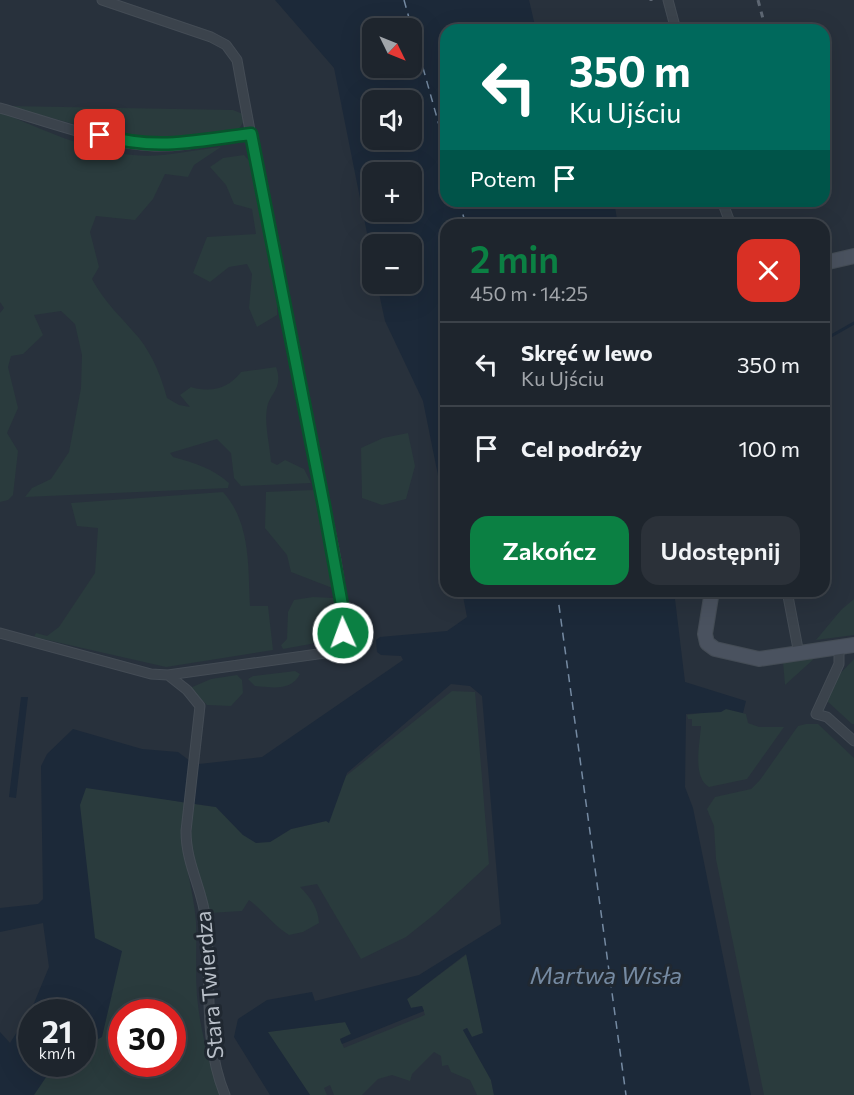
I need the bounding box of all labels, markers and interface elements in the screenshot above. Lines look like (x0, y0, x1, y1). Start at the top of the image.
north arrow (362, 18, 422, 78)
map controls (362, 18, 422, 294)
text: 350 m (569, 44, 691, 96)
icon: left (470, 48, 548, 126)
button: sound (362, 90, 422, 150)
text: Ku Ujściu (569, 96, 681, 129)
pin (74, 109, 125, 160)
icon: arrive (83, 118, 116, 151)
button: + (362, 162, 422, 222)
icon: arrive (548, 162, 581, 195)
text: Potem (470, 165, 536, 192)
button: − (362, 234, 422, 294)
text: 2 min (470, 236, 559, 280)
button: close (737, 239, 800, 302)
text: 450 m · 14:25 (470, 281, 588, 305)
text: Skręć w lewo (521, 339, 653, 366)
icon: left (470, 348, 503, 381)
text: 350 m (737, 351, 800, 378)
text: Ku Ujściu (521, 366, 604, 390)
icon: arrive (470, 432, 503, 465)
text: Cel podróży (521, 435, 642, 462)
text: 100 m (738, 435, 800, 462)
button: Zakończ (470, 516, 629, 585)
button: Udostępnij (641, 516, 800, 585)
position arrow (311, 601, 375, 665)
street label: Stara Twierdza (189, 910, 228, 1060)
water label: Martwa Wisła (530, 960, 682, 989)
speed limit sign: 30 (108, 999, 186, 1077)
text: 21 (42, 1012, 72, 1049)
text: km/h (39, 1044, 75, 1062)

